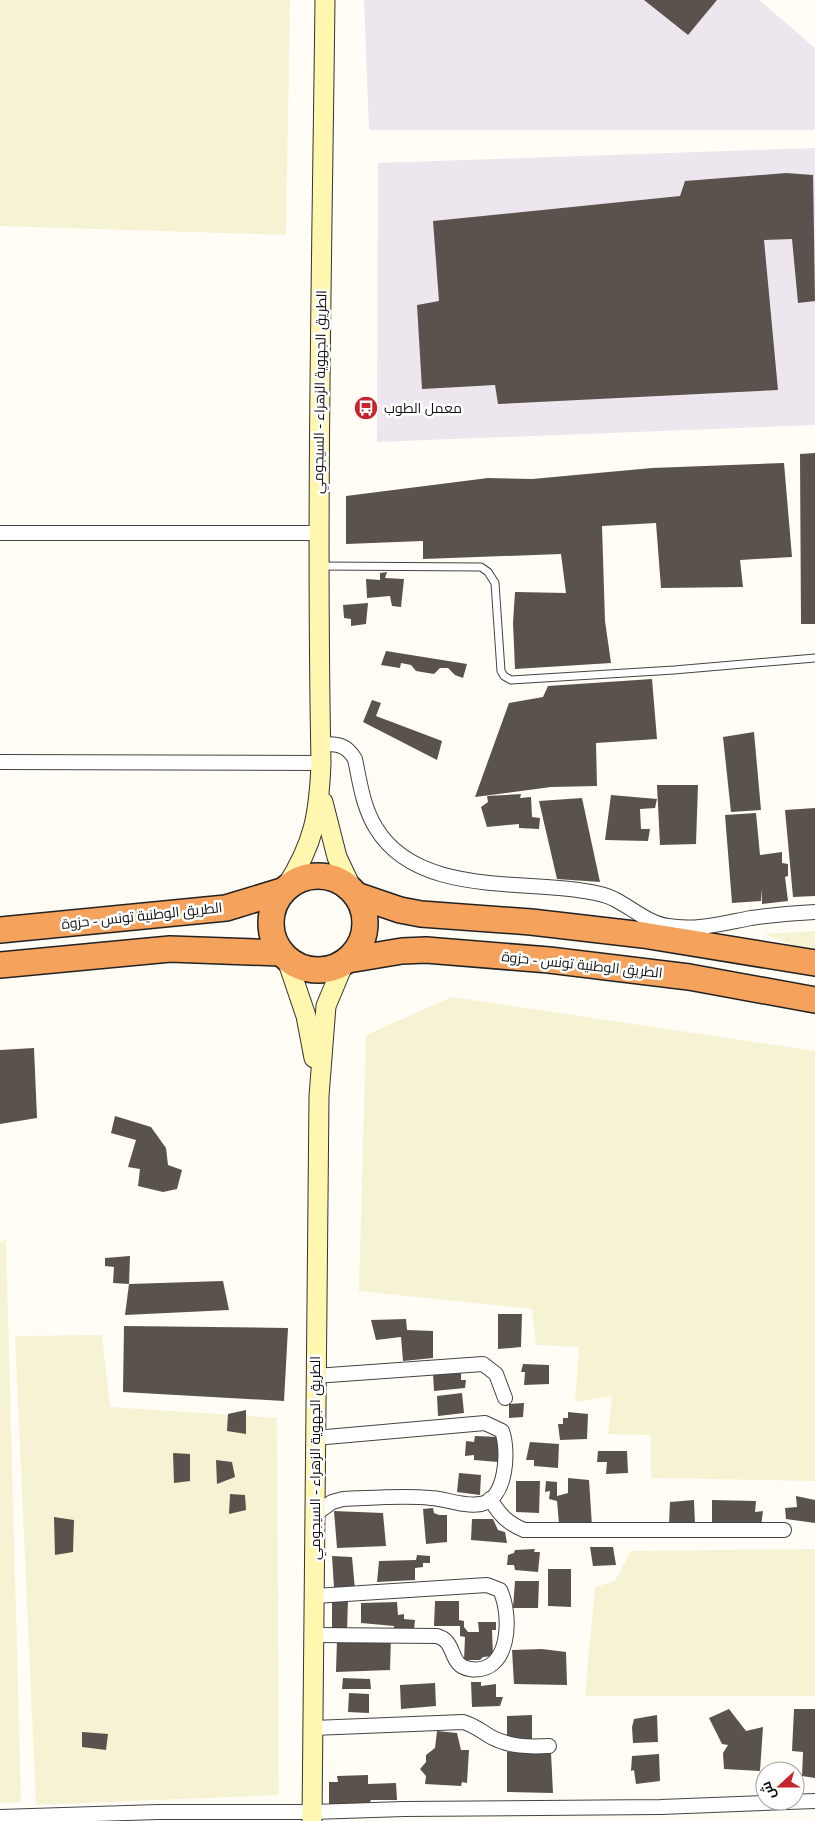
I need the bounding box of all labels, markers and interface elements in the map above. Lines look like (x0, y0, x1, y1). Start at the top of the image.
street label: الطريق الجهوية الزهراء - السيجومي (311, 290, 333, 494)
bus stop icon: معمل الطوب (353, 395, 379, 421)
place label: معمل الطوب (384, 401, 462, 416)
street label: الطريق الوطنية تونس - حزوة (61, 900, 223, 933)
street label: الطريق الوطنية تونس - حزوة (501, 949, 663, 982)
street label: الطريق الجهوية الزهراء - السيجومي (308, 1356, 327, 1560)
north arrow (755, 1761, 805, 1811)
text: ش (757, 1779, 779, 1802)

